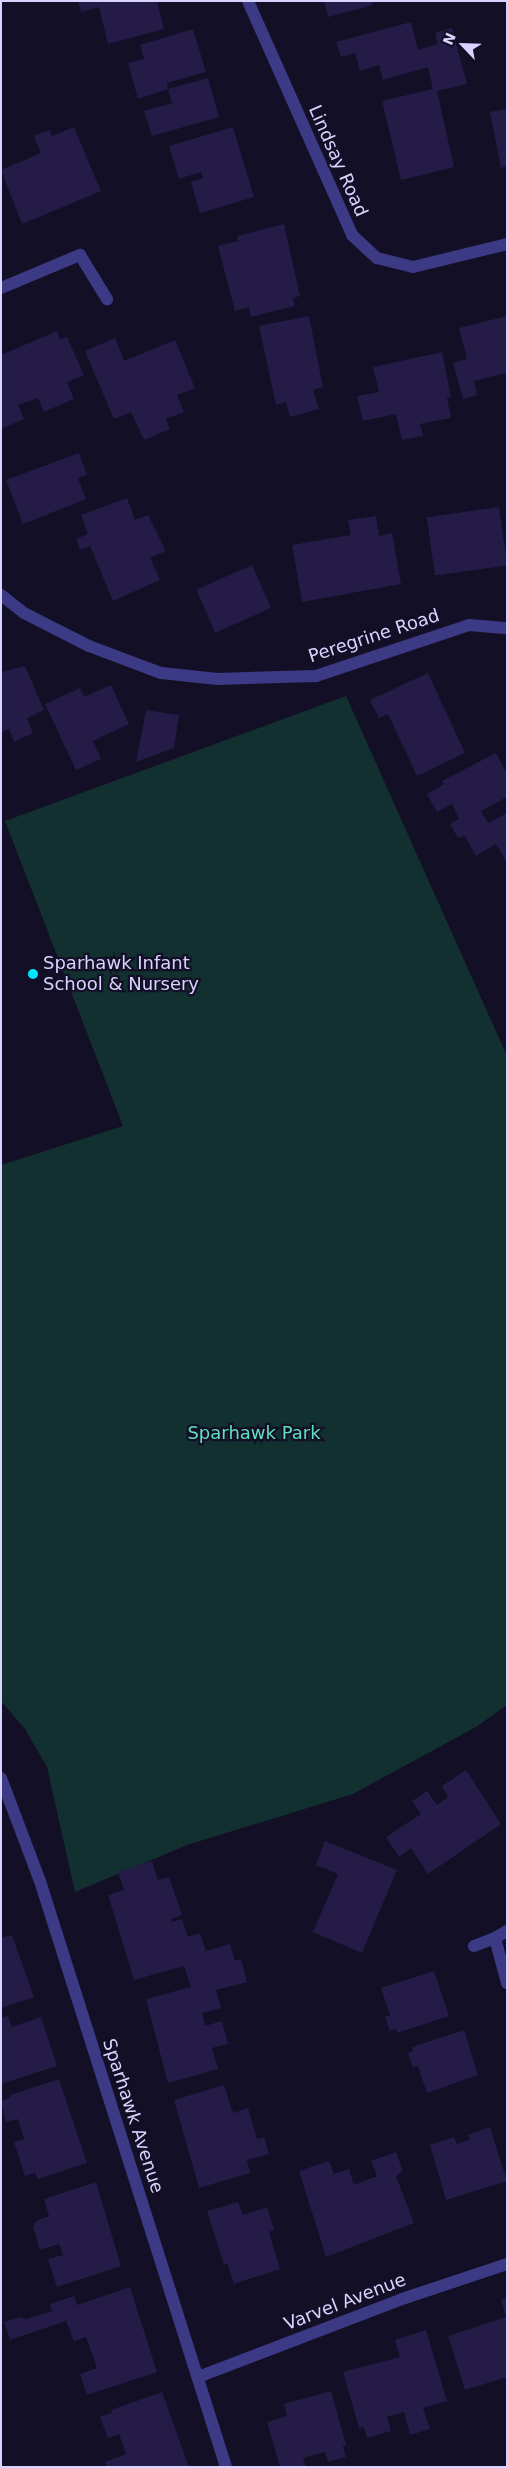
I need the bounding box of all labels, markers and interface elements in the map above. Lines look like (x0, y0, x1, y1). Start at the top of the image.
north arrow (438, 20, 488, 70)
text: N (440, 30, 459, 48)
street label: Lindsay Road (304, 102, 372, 220)
street label: Peregrine Road (306, 605, 442, 667)
place label: Sparhawk Infant School & Nursery (43, 953, 199, 996)
marker: Sparhawk Infant School & Nursery (27, 968, 39, 980)
park label: Sparhawk Park (187, 1422, 321, 1444)
street label: Sparhawk Avenue (98, 2036, 168, 2196)
street label: Varvel Avenue (281, 2269, 409, 2335)

